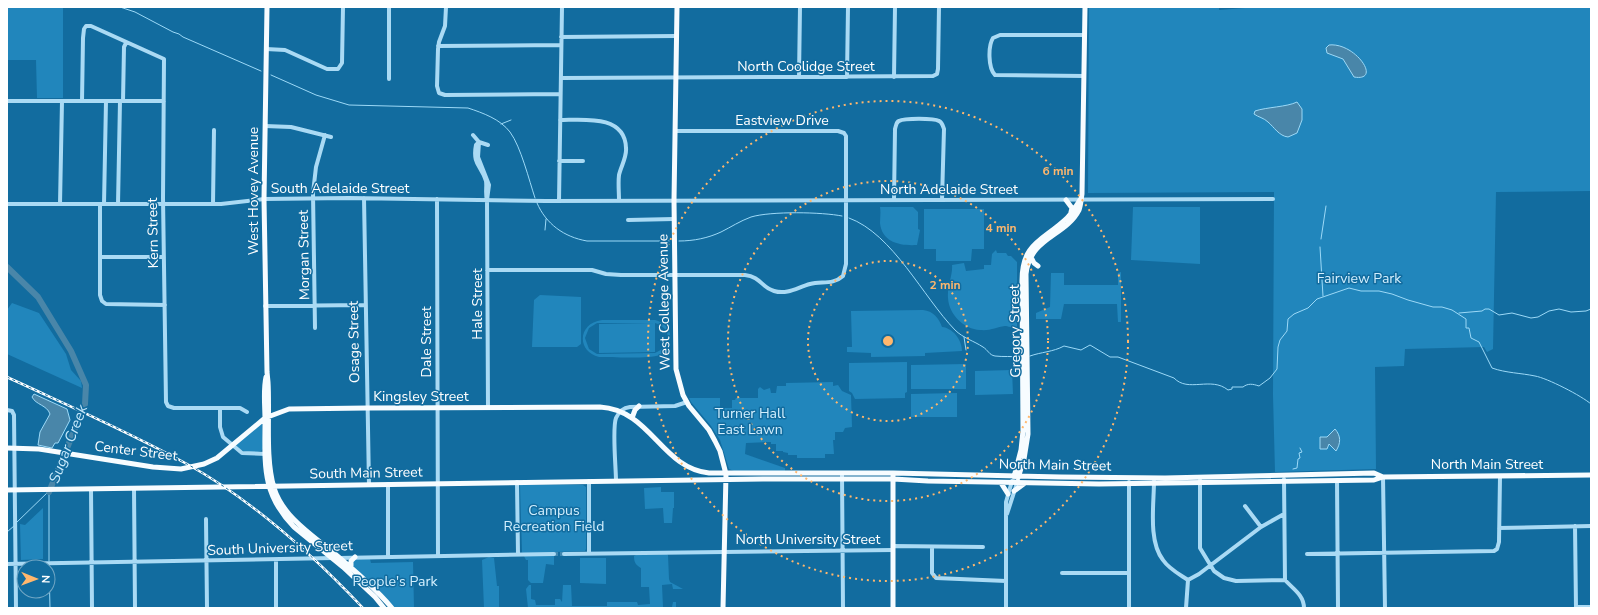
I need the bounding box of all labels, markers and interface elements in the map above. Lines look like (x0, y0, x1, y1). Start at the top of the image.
street label: North Coolidge Street (737, 57, 875, 76)
street label: Eastview Drive (735, 111, 829, 130)
street label: West Hovey Avenue (244, 127, 263, 255)
text: 6 min (1042, 163, 1074, 179)
street label: South Adelaide Street (271, 179, 409, 198)
street label: North Adelaide Street (880, 180, 1018, 199)
street label: Kern Street (143, 197, 163, 269)
street label: Morgan Street (294, 210, 314, 300)
text: 4 min (985, 220, 1017, 236)
street label: West College Avenue (653, 234, 675, 370)
street label: Hale Street (468, 268, 487, 340)
park label: Fairview Park (1317, 269, 1402, 288)
text: 2 min (929, 277, 961, 293)
street label: Gregory Street (1005, 284, 1025, 378)
street label: Osage Street (344, 301, 364, 383)
street label: Dale Street (417, 306, 436, 378)
centre of rings (881, 334, 895, 348)
street label: Kingsley Street (373, 387, 469, 406)
water label: Sugar Creek (44, 401, 92, 486)
park label: Turner Hall East Lawn (715, 404, 786, 439)
street label: Center Street (93, 436, 179, 466)
street label: North Main Street (999, 455, 1111, 475)
street label: North Main Street (1431, 455, 1543, 474)
street label: South Main Street (309, 463, 423, 483)
park label: Campus Recreation Field (503, 501, 605, 536)
street label: North University Street (736, 530, 881, 549)
street label: South University Street (207, 536, 353, 560)
north arrow (16, 559, 56, 599)
park label: People's Park (353, 572, 438, 591)
text: N (38, 575, 53, 583)

